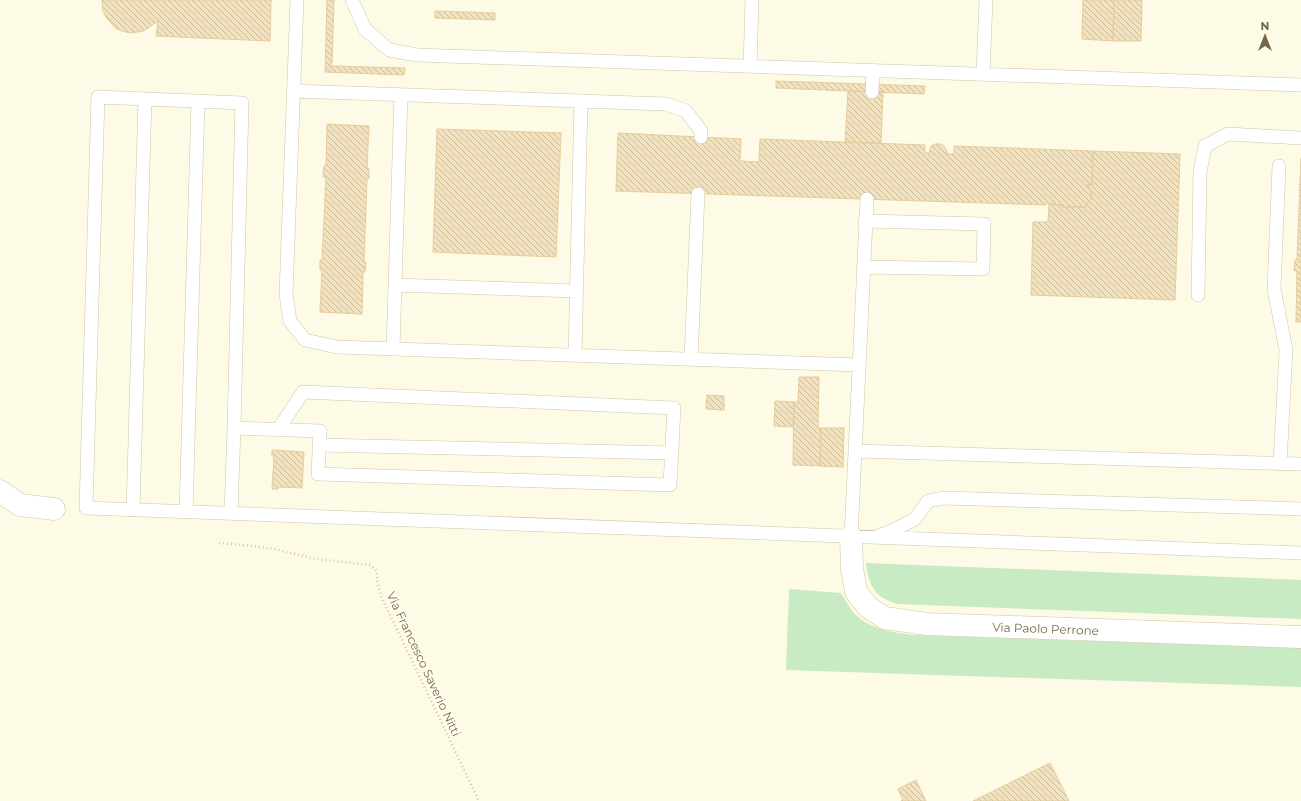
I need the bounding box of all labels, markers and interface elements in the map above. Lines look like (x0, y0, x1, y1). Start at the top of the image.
north arrow (1245, 16, 1285, 56)
text: N (1261, 19, 1269, 33)
street label: Via Francesco Saverio Nitti (384, 589, 464, 739)
street label: Via Paolo Perrone (992, 619, 1099, 637)

